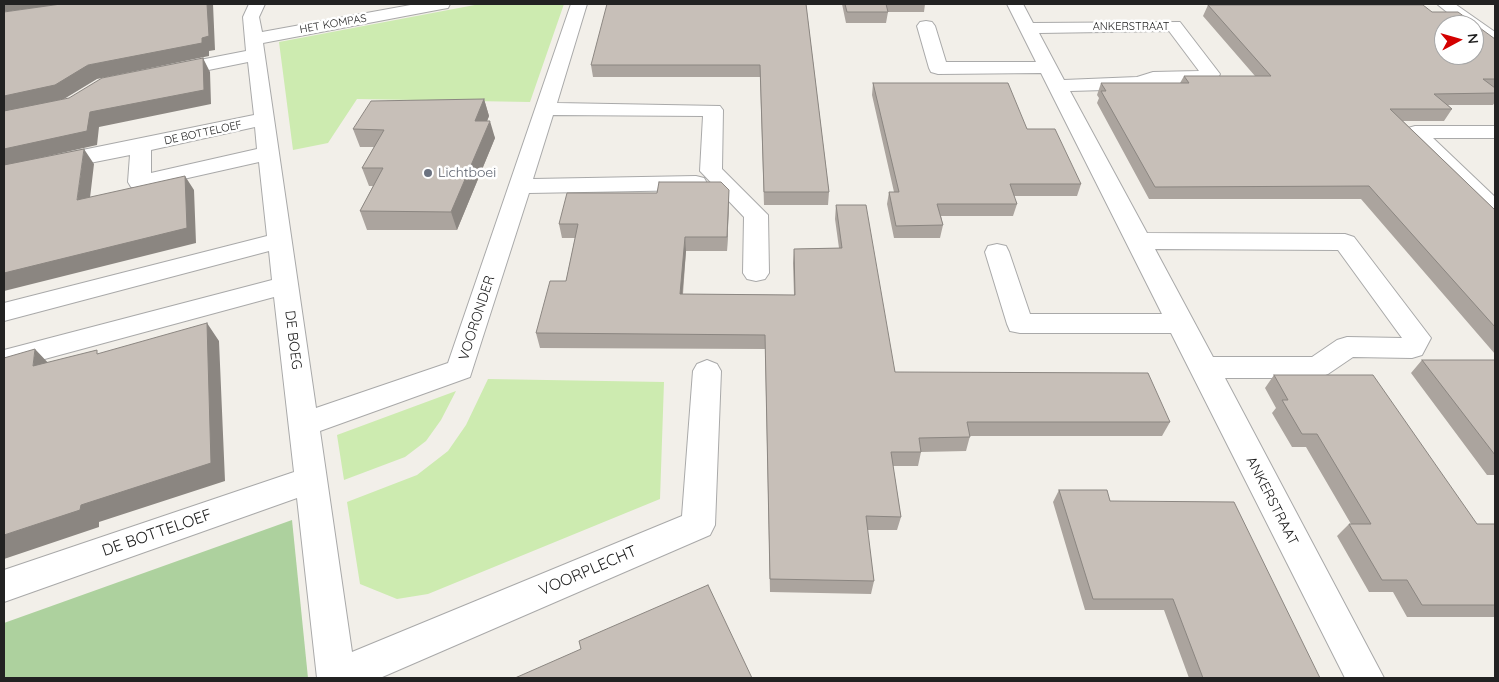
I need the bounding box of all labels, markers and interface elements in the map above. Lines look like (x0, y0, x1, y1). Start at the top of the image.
street label: HET KOMPAS (298, 12, 368, 36)
north arrow (1434, 15, 1484, 65)
street label: ANKERSTRAAT (1093, 20, 1169, 34)
text: N (1463, 32, 1482, 45)
street label: DE BOTTELOEF (163, 118, 243, 148)
place label: Lichtboei (438, 165, 496, 181)
marker: Lichtboei (422, 167, 434, 179)
street label: VOORONDER (455, 273, 499, 363)
street label: DE BOEG (281, 310, 305, 370)
street label: ANKERSTRAAT (1242, 454, 1302, 548)
street label: DE BOTTELOEF (100, 505, 214, 561)
street label: VOORPLECHT (536, 542, 640, 600)

